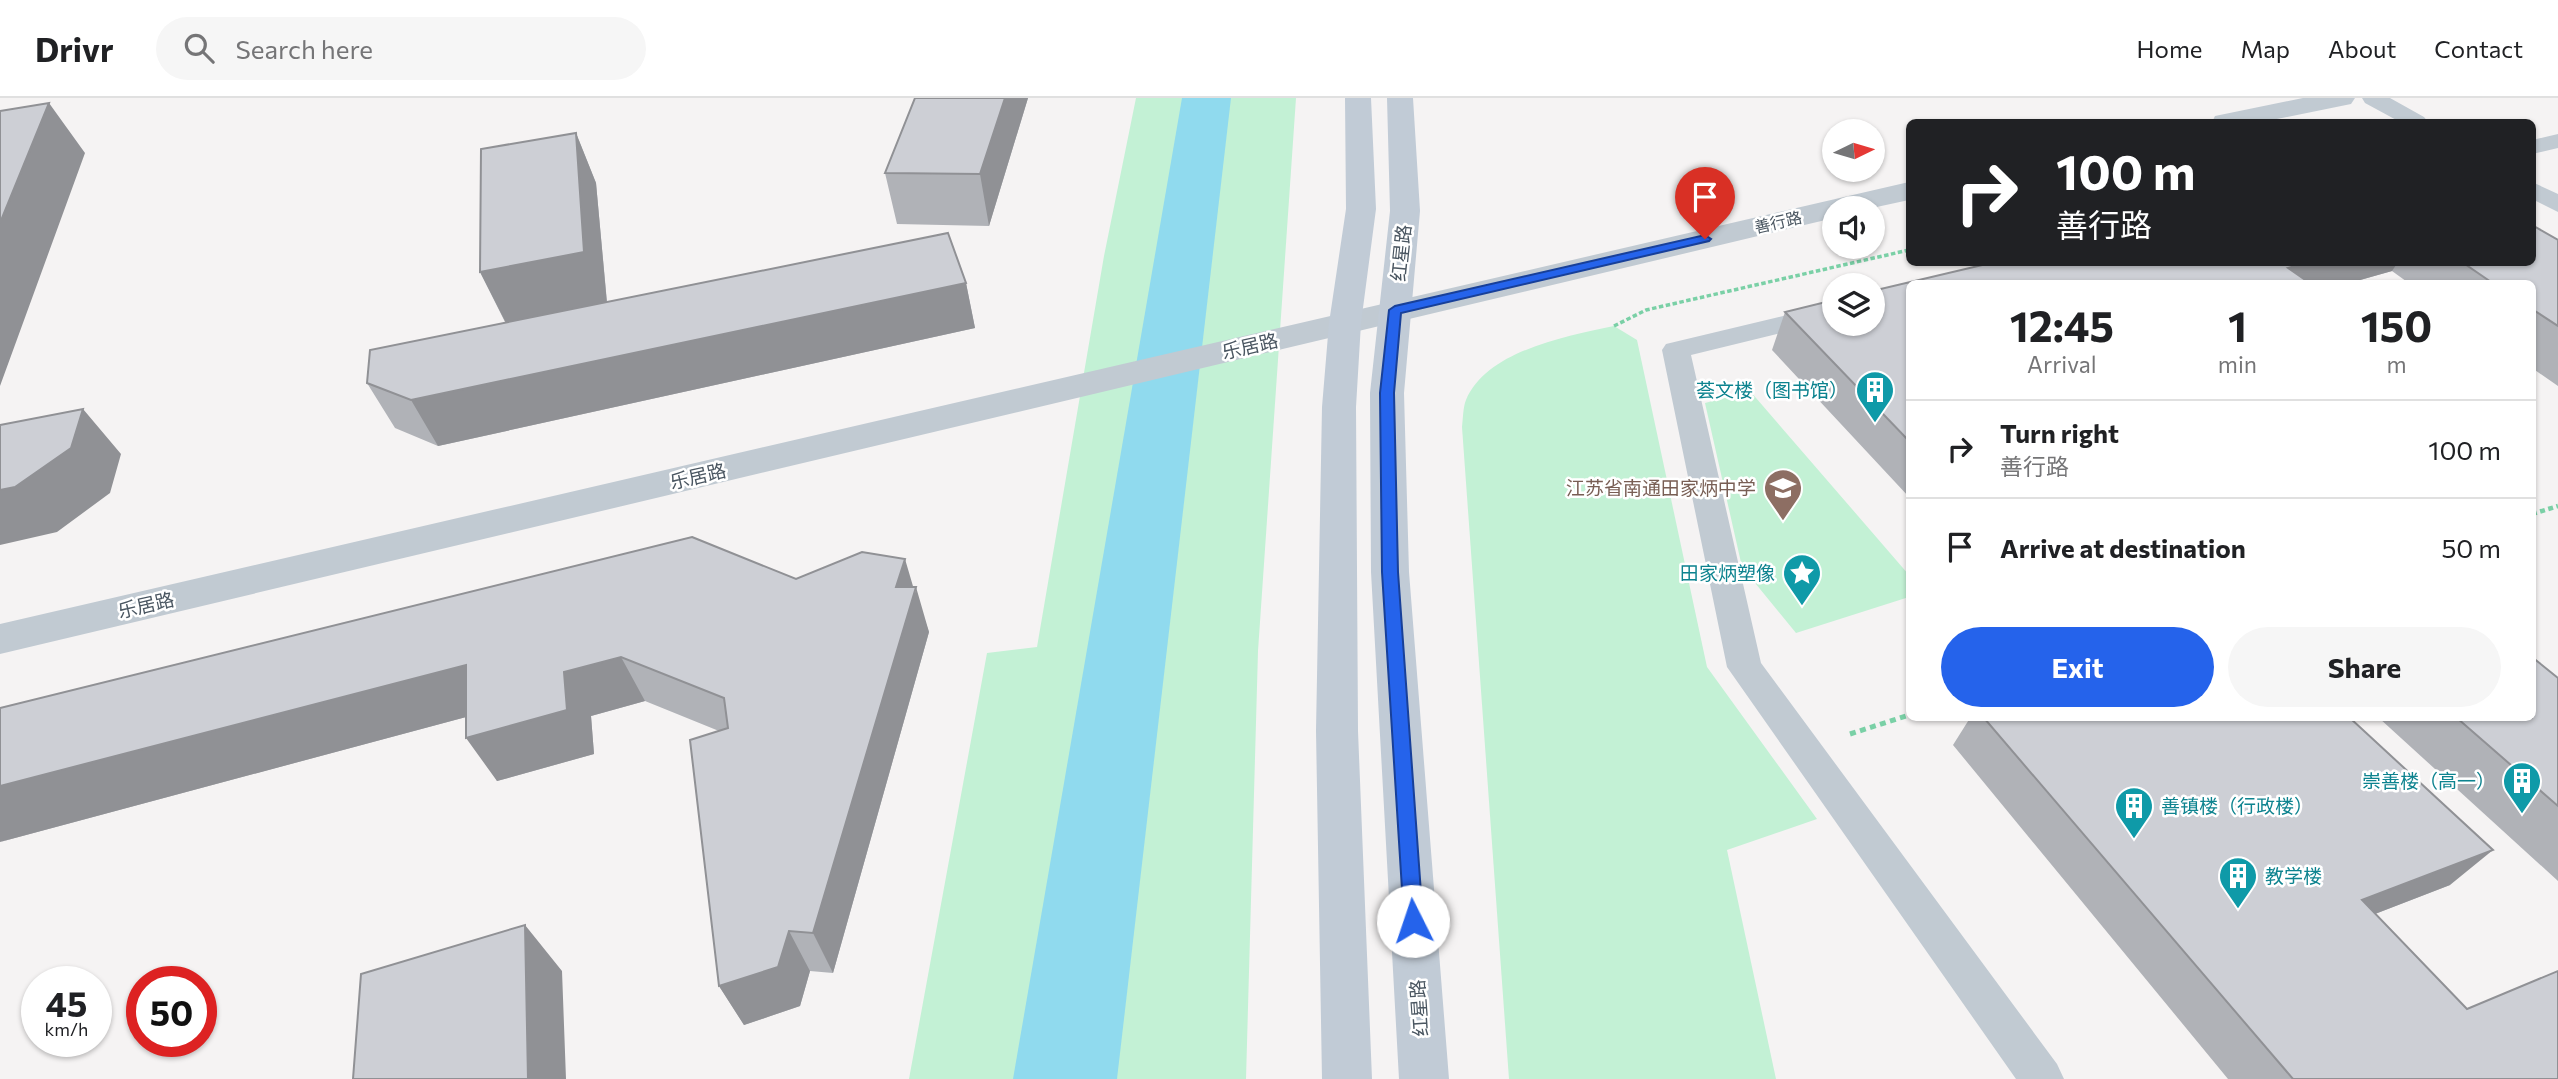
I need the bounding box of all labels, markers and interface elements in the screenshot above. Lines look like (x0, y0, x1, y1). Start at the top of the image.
search box (156, 17, 646, 80)
text: Drivr (35, 28, 114, 69)
icon: search (180, 29, 218, 67)
text: Search here (236, 33, 373, 64)
text: Home (2137, 34, 2203, 63)
text: Map (2241, 34, 2290, 63)
text: About (2328, 34, 2396, 63)
text: Contact (2434, 34, 2523, 63)
north arrow (1822, 119, 1885, 182)
map controls (1822, 119, 1885, 336)
text: 100 m (2056, 140, 2195, 200)
icon: right (1941, 147, 2032, 238)
pin (1675, 167, 1735, 239)
icon: arrive (1686, 178, 1724, 216)
button: sound (1822, 196, 1885, 259)
text: 善行路 (2056, 204, 2152, 244)
street label: 善行路 (1752, 207, 1803, 236)
street label: 红星路 (1386, 223, 1415, 283)
button: layers (1822, 273, 1885, 336)
text: 12:45 (2010, 299, 2114, 351)
text: 1 (2228, 299, 2247, 351)
text: 150 (2361, 299, 2432, 351)
street label: 乐居路 (1220, 328, 1280, 363)
text: Arrival (2027, 350, 2097, 378)
text: min (2218, 350, 2257, 378)
text: m (2386, 350, 2407, 378)
building icon: 荟文楼（图书馆） (1854, 369, 1896, 424)
place label: 荟文楼（图书馆） (1696, 378, 1848, 401)
text: Turn right (2000, 417, 2119, 448)
icon: right (1941, 430, 1979, 468)
text: 100 m (2428, 434, 2501, 465)
text: 善行路 (2000, 452, 2069, 480)
street label: 乐居路 (668, 458, 728, 493)
school or university icon: 江苏省南通田家炳中学 (1762, 467, 1804, 522)
place label: 江苏省南通田家炳中学 (1566, 476, 1756, 499)
icon: arrive (1941, 528, 1979, 566)
text: Arrive at destination (2000, 532, 2246, 563)
text: 50 m (2441, 532, 2501, 563)
place icon: 田家炳塑像 (1781, 552, 1823, 607)
place label: 田家炳塑像 (1680, 561, 1775, 584)
street label: 乐居路 (116, 587, 176, 622)
button: Exit (1941, 627, 2214, 707)
button: Share (2228, 627, 2501, 707)
building icon: 崇善楼（高一） (2501, 760, 2543, 815)
place label: 崇善楼（高一） (2362, 769, 2495, 792)
building icon: 善镇楼（行政楼） (2113, 785, 2155, 840)
place label: 善镇楼（行政楼） (2161, 794, 2313, 817)
building icon: 教学楼 (2217, 855, 2259, 910)
place label: 教学楼 (2265, 864, 2322, 887)
position arrow (1376, 884, 1450, 958)
speed limit sign: 50 (126, 966, 217, 1057)
street label: 红星路 (1405, 979, 1432, 1037)
text: 45 (46, 981, 87, 1024)
text: km/h (45, 1018, 88, 1040)

